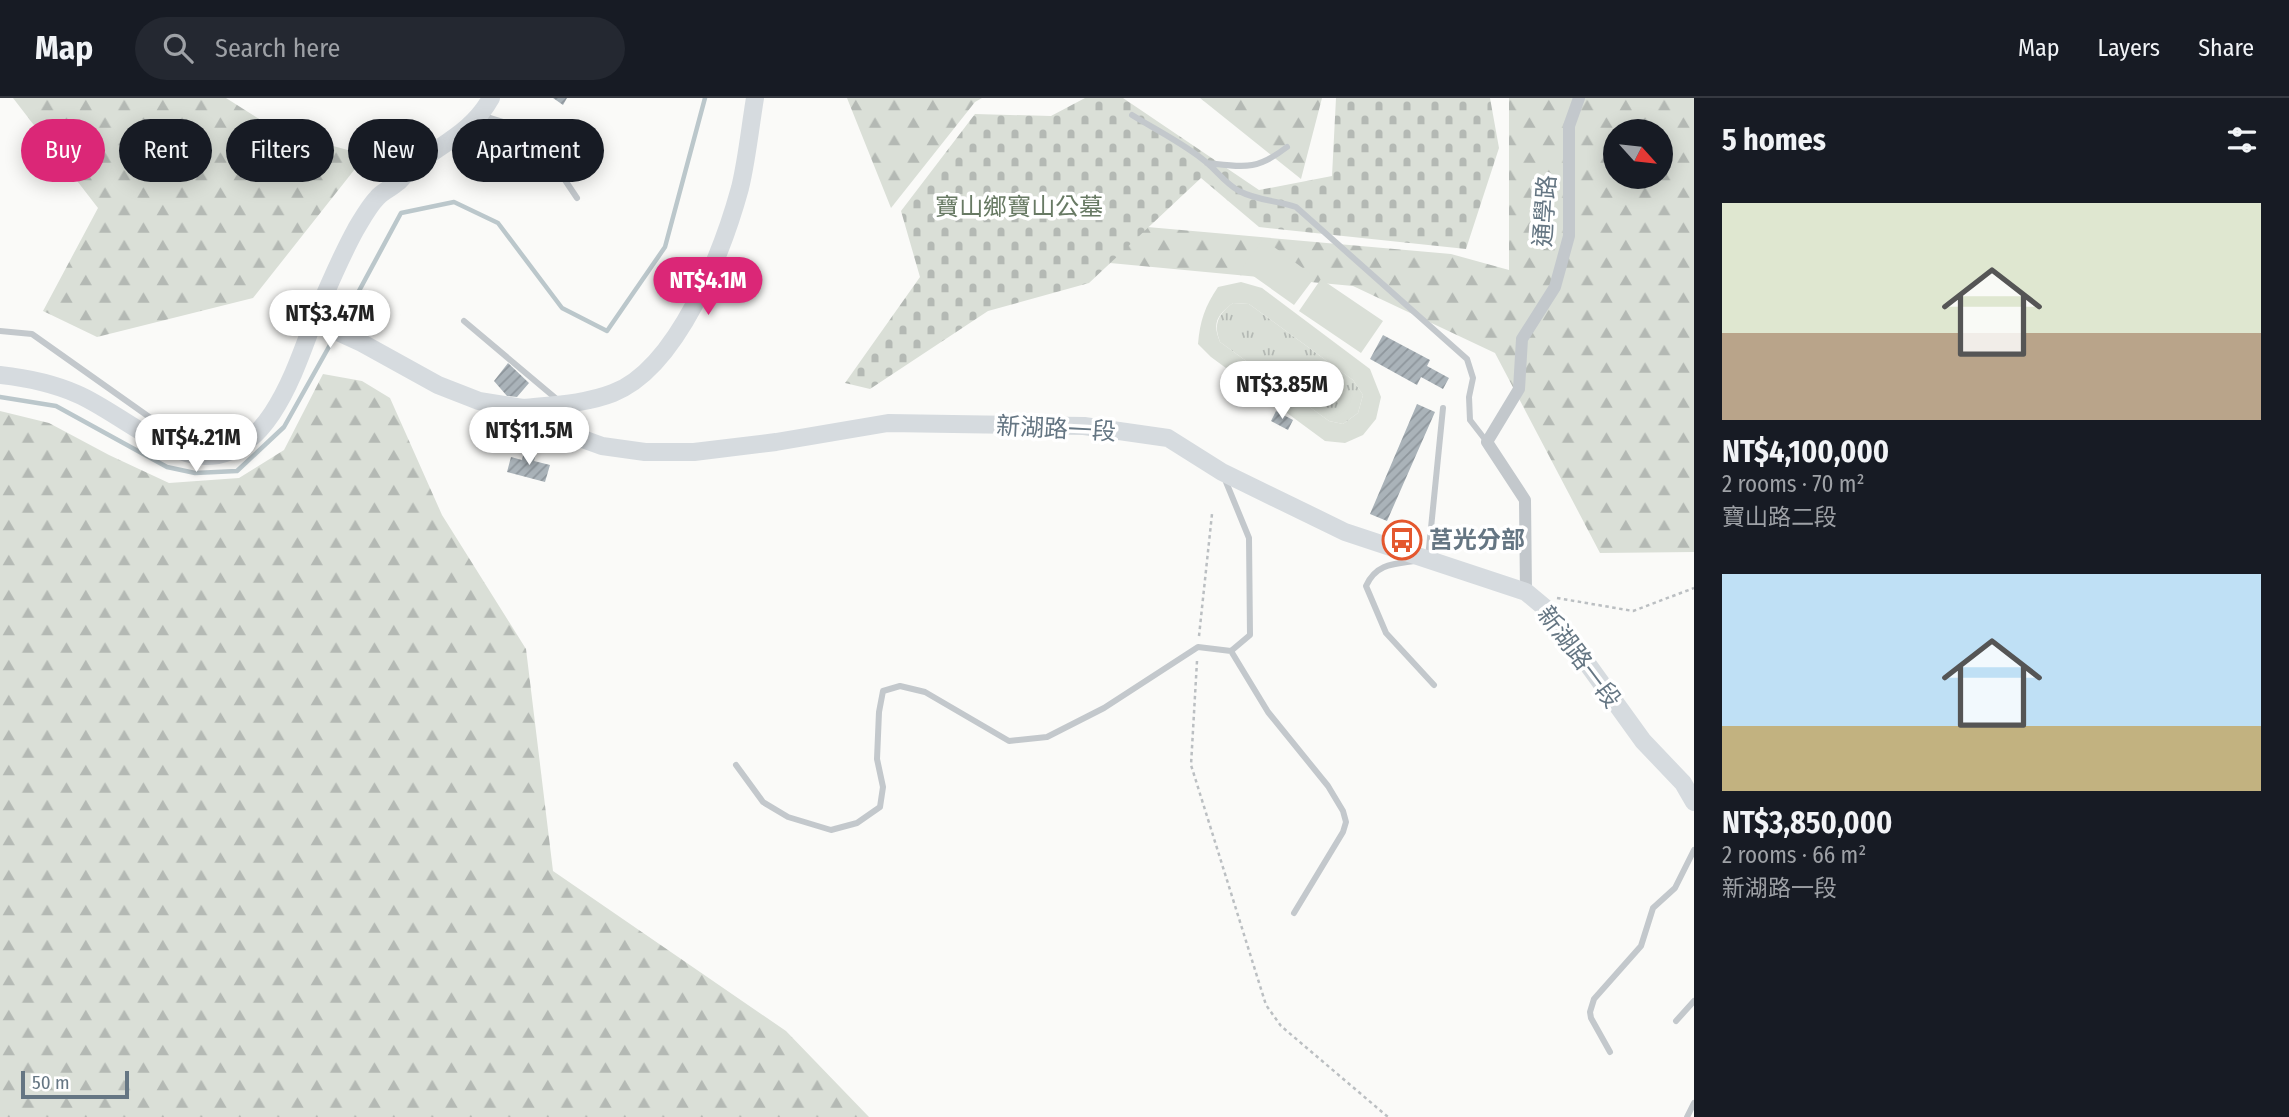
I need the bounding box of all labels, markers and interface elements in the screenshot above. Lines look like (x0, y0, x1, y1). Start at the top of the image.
search box (135, 17, 625, 80)
text: Map (35, 28, 93, 68)
icon: search (159, 29, 197, 67)
text: Search here (215, 33, 340, 64)
text: Map (2018, 34, 2060, 62)
text: Layers (2098, 34, 2160, 62)
text: Share (2198, 34, 2254, 62)
chip: Buy (21, 119, 105, 182)
chip: Rent (119, 119, 212, 182)
chip: Filters (226, 119, 334, 182)
chip: New (348, 119, 438, 182)
chip: Apartment (452, 119, 604, 182)
north arrow (1603, 119, 1673, 189)
map controls (1603, 119, 1673, 189)
icon: filters (2223, 121, 2261, 159)
text: 5 homes (1722, 122, 1826, 158)
street label: 通學路 (1529, 174, 1561, 248)
park label: 寶山鄉寶山公墓 (935, 193, 1103, 221)
icon: home (1929, 249, 2055, 375)
pin: NT$4.1M (643, 258, 773, 317)
text: NT$4.1M (669, 266, 747, 294)
pin: NT$3.47M (258, 290, 402, 350)
text: NT$3.47M (285, 299, 375, 327)
pin: NT$3.85M (1210, 362, 1354, 421)
text: NT$3.85M (1236, 370, 1328, 398)
pin: NT$11.5M (457, 408, 601, 467)
street label: 新湖路一段 (995, 412, 1117, 446)
pin: NT$4.21M (124, 414, 268, 474)
text: NT$11.5M (485, 416, 573, 444)
text: NT$4.21M (151, 423, 241, 451)
text: NT$4,100,000 (1722, 434, 1889, 470)
text: 2 rooms · 70 m² (1722, 470, 1865, 498)
text: 寶山路二段 (1722, 503, 1837, 531)
bus stop icon: 莒光分部 (1381, 519, 1423, 561)
place label: 莒光分部 (1429, 526, 1525, 554)
street label: 新湖路一段 (1532, 601, 1626, 713)
icon: home (1929, 620, 2055, 746)
text: NT$3,850,000 (1722, 805, 1892, 841)
text: 2 rooms · 66 m² (1722, 841, 1866, 869)
text: 新湖路一段 (1722, 874, 1837, 902)
scale bar (21, 1068, 130, 1100)
text: 50 m (32, 1071, 70, 1094)

